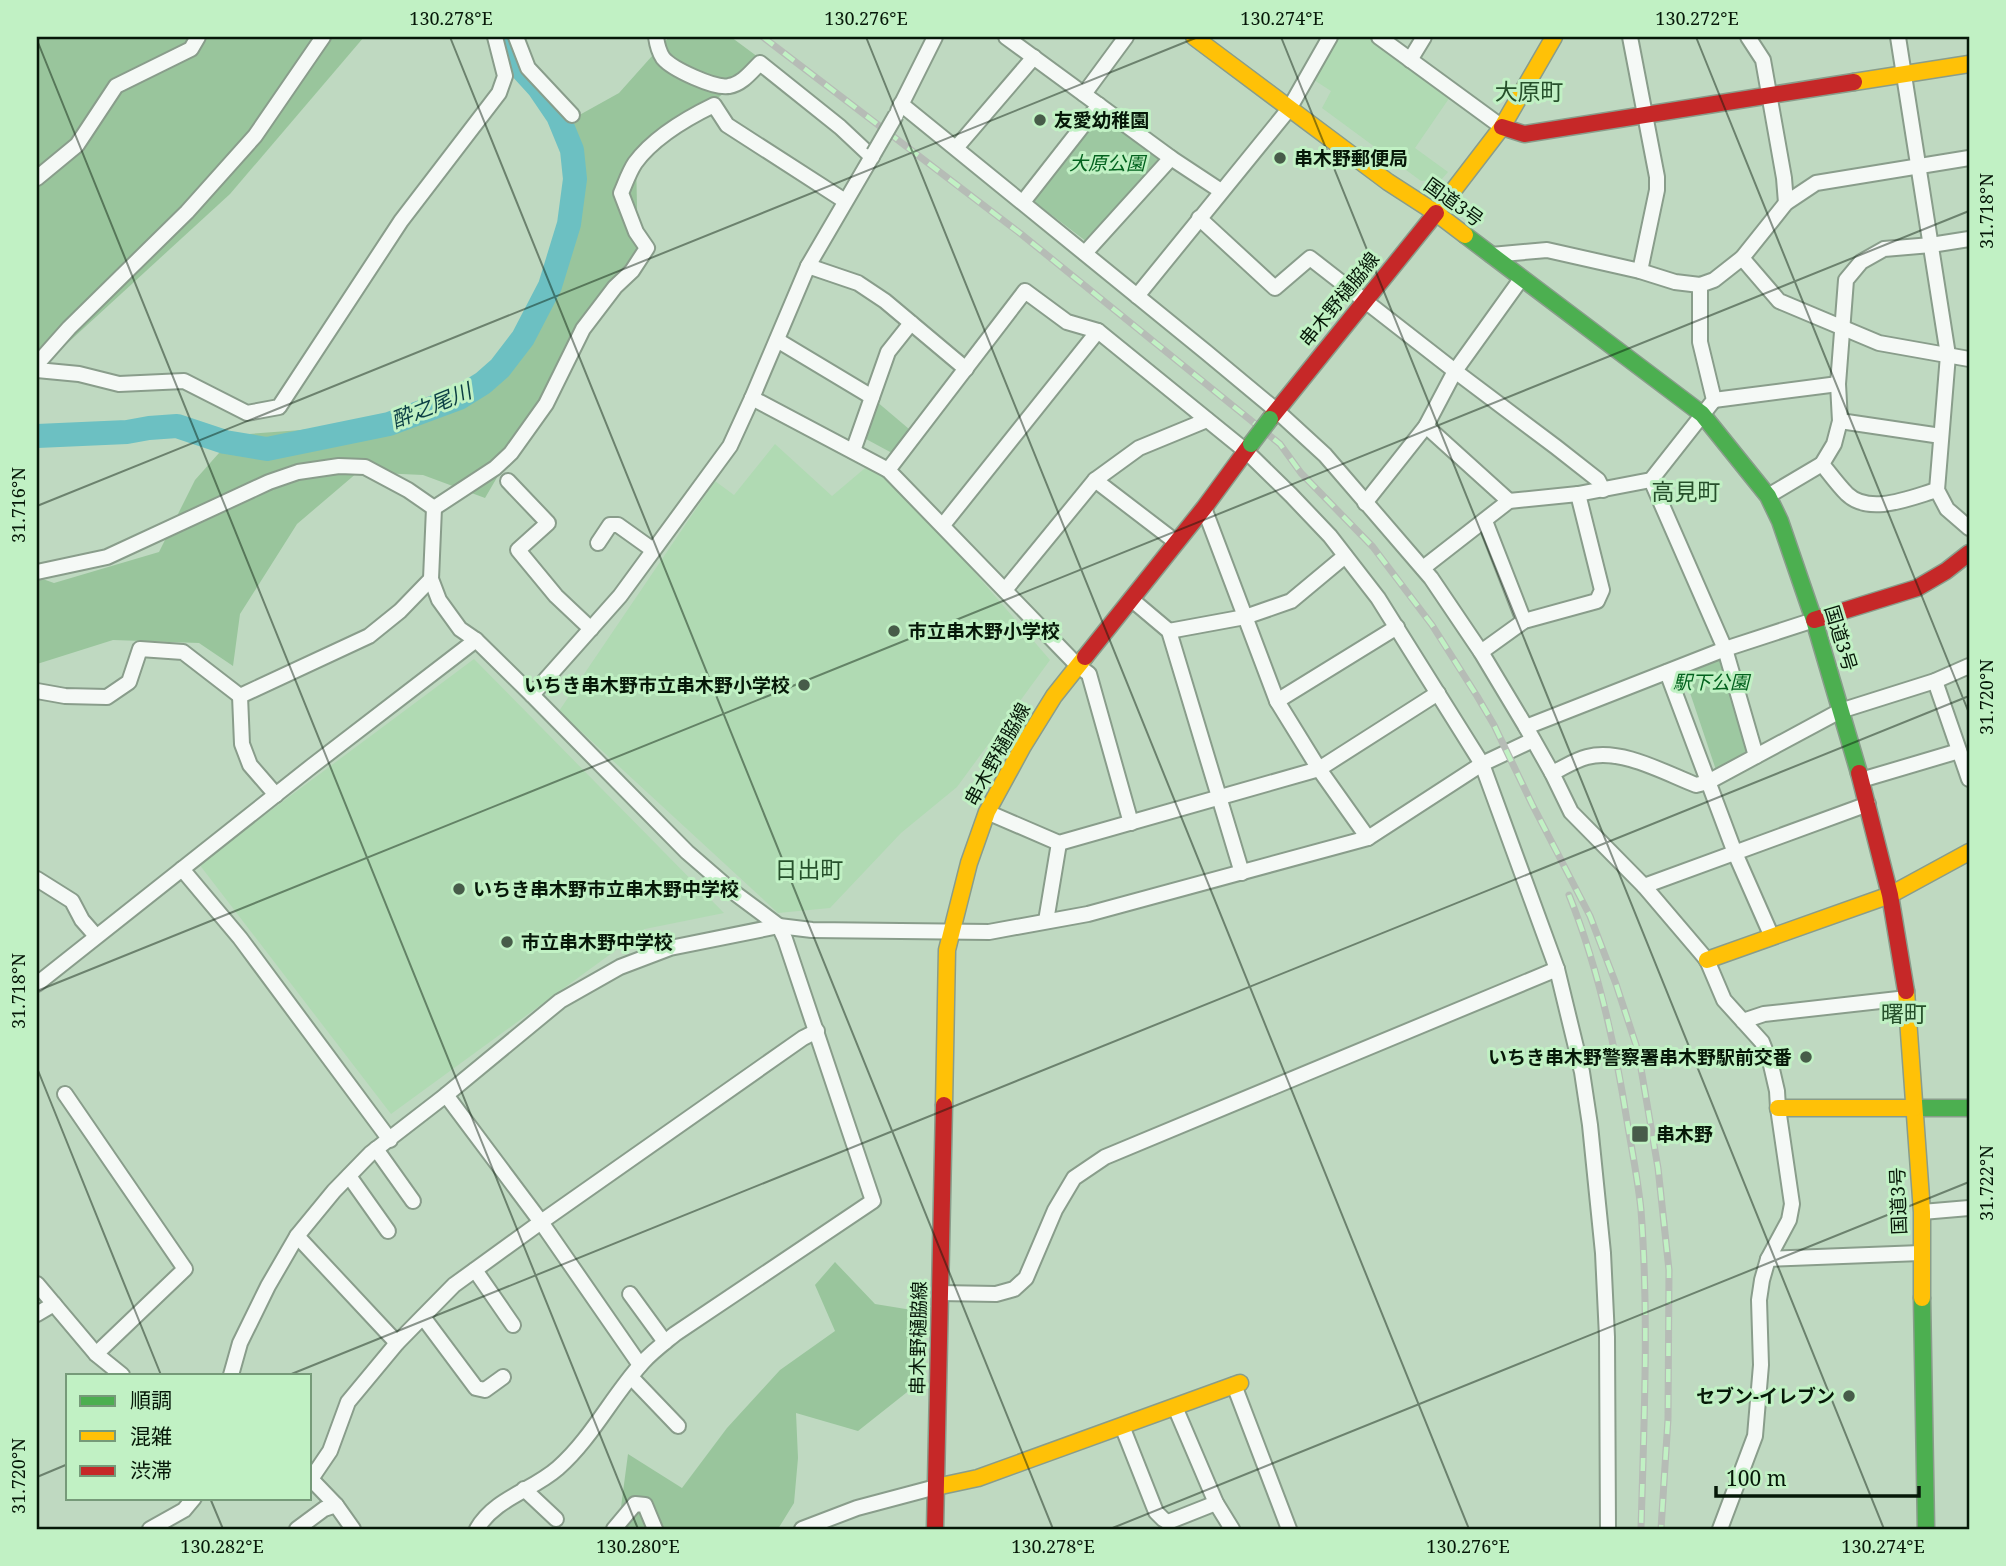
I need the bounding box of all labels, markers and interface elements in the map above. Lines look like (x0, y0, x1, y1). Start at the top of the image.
text: 130.278°E (409, 6, 493, 30)
text: 130.276°E (824, 6, 908, 30)
text: 130.274°E (1240, 6, 1324, 30)
text: 130.272°E (1655, 6, 1739, 30)
district label: 大原町 (1495, 75, 1564, 107)
place label: 友愛幼稚園 (1054, 107, 1149, 133)
marker: 友愛幼稚園 (1032, 112, 1048, 128)
place label: 串木野郵便局 (1294, 145, 1408, 171)
park label: 大原公園 (1069, 150, 1148, 176)
marker: 串木野郵便局 (1272, 150, 1288, 166)
street label: 国道3号 (1419, 172, 1489, 232)
text: 31.718°N (1974, 173, 1998, 249)
street label: 串木野樋脇線 (1293, 247, 1385, 351)
water label: 酔之尾川 (387, 376, 477, 434)
text: 31.716°N (6, 467, 30, 543)
district label: 高見町 (1652, 475, 1721, 507)
street label: 国道3号 (1819, 602, 1863, 674)
place label: 市立串木野小学校 (908, 618, 1060, 644)
marker: 市立串木野小学校 (886, 623, 902, 639)
text: 31.720°N (1974, 659, 1998, 735)
park label: 駅下公園 (1673, 669, 1752, 695)
place label: いちき串木野市立串木野小学校 (524, 672, 790, 698)
marker: いちき串木野市立串木野小学校 (796, 677, 812, 693)
street label: 串木野樋脇線 (958, 698, 1036, 810)
district label: 日出町 (775, 853, 844, 885)
place label: いちき串木野市立串木野中学校 (473, 876, 739, 902)
marker: いちき串木野市立串木野中学校 (451, 881, 467, 897)
place label: 市立串木野中学校 (521, 929, 673, 955)
marker: 市立串木野中学校 (499, 934, 515, 950)
text: 31.718°N (6, 953, 30, 1029)
district label: 曙町 (1881, 997, 1927, 1029)
place label: いちき串木野警察署串木野駅前交番 (1488, 1044, 1792, 1070)
marker: いちき串木野警察署串木野駅前交番 (1798, 1049, 1814, 1065)
place label: 串木野 (1656, 1121, 1713, 1147)
marker: 串木野 (1630, 1124, 1650, 1144)
text: 31.722°N (1974, 1145, 1998, 1221)
street label: 国道3号 (1884, 1167, 1912, 1235)
street label: 串木野樋脇線 (904, 1281, 932, 1395)
legend (66, 1374, 312, 1500)
place label: セブン-イレブン (1696, 1383, 1835, 1409)
text: 順調 (130, 1386, 172, 1414)
marker: セブン-イレブン (1841, 1388, 1857, 1404)
text: 混雑 (130, 1422, 172, 1450)
text: 31.720°N (6, 1438, 30, 1514)
scale bar (1716, 1454, 1918, 1498)
text: 渋滞 (130, 1456, 172, 1484)
text: 100 m (1726, 1464, 1787, 1492)
text: 130.282°E (180, 1534, 264, 1558)
text: 130.280°E (596, 1534, 680, 1558)
text: 130.278°E (1011, 1534, 1095, 1558)
text: 130.276°E (1426, 1534, 1510, 1558)
text: 130.274°E (1841, 1534, 1925, 1558)

